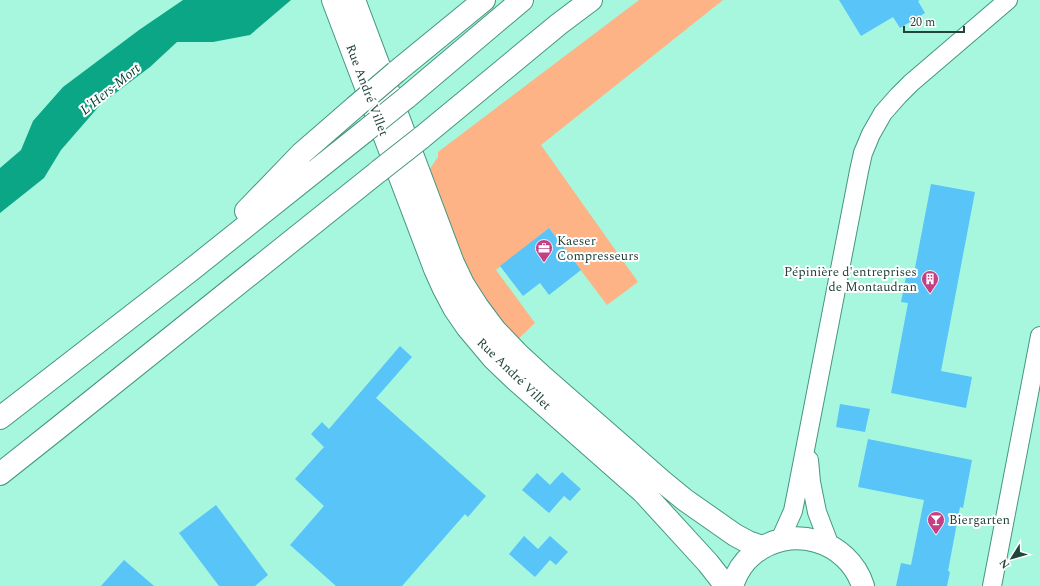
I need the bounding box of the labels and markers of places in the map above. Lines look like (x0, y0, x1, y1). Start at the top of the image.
place label: Kaeser Compresseurs (557, 231, 639, 266)
office icon: Kaeser Compresseurs (534, 238, 554, 263)
place label: Pépinière d'entreprises de Montaudran (784, 262, 917, 297)
building icon: Pépinière d'entreprises de Montaudran (920, 269, 940, 294)
bar icon: Biergarten (926, 510, 946, 535)
place label: Biergarten (949, 510, 1010, 530)

